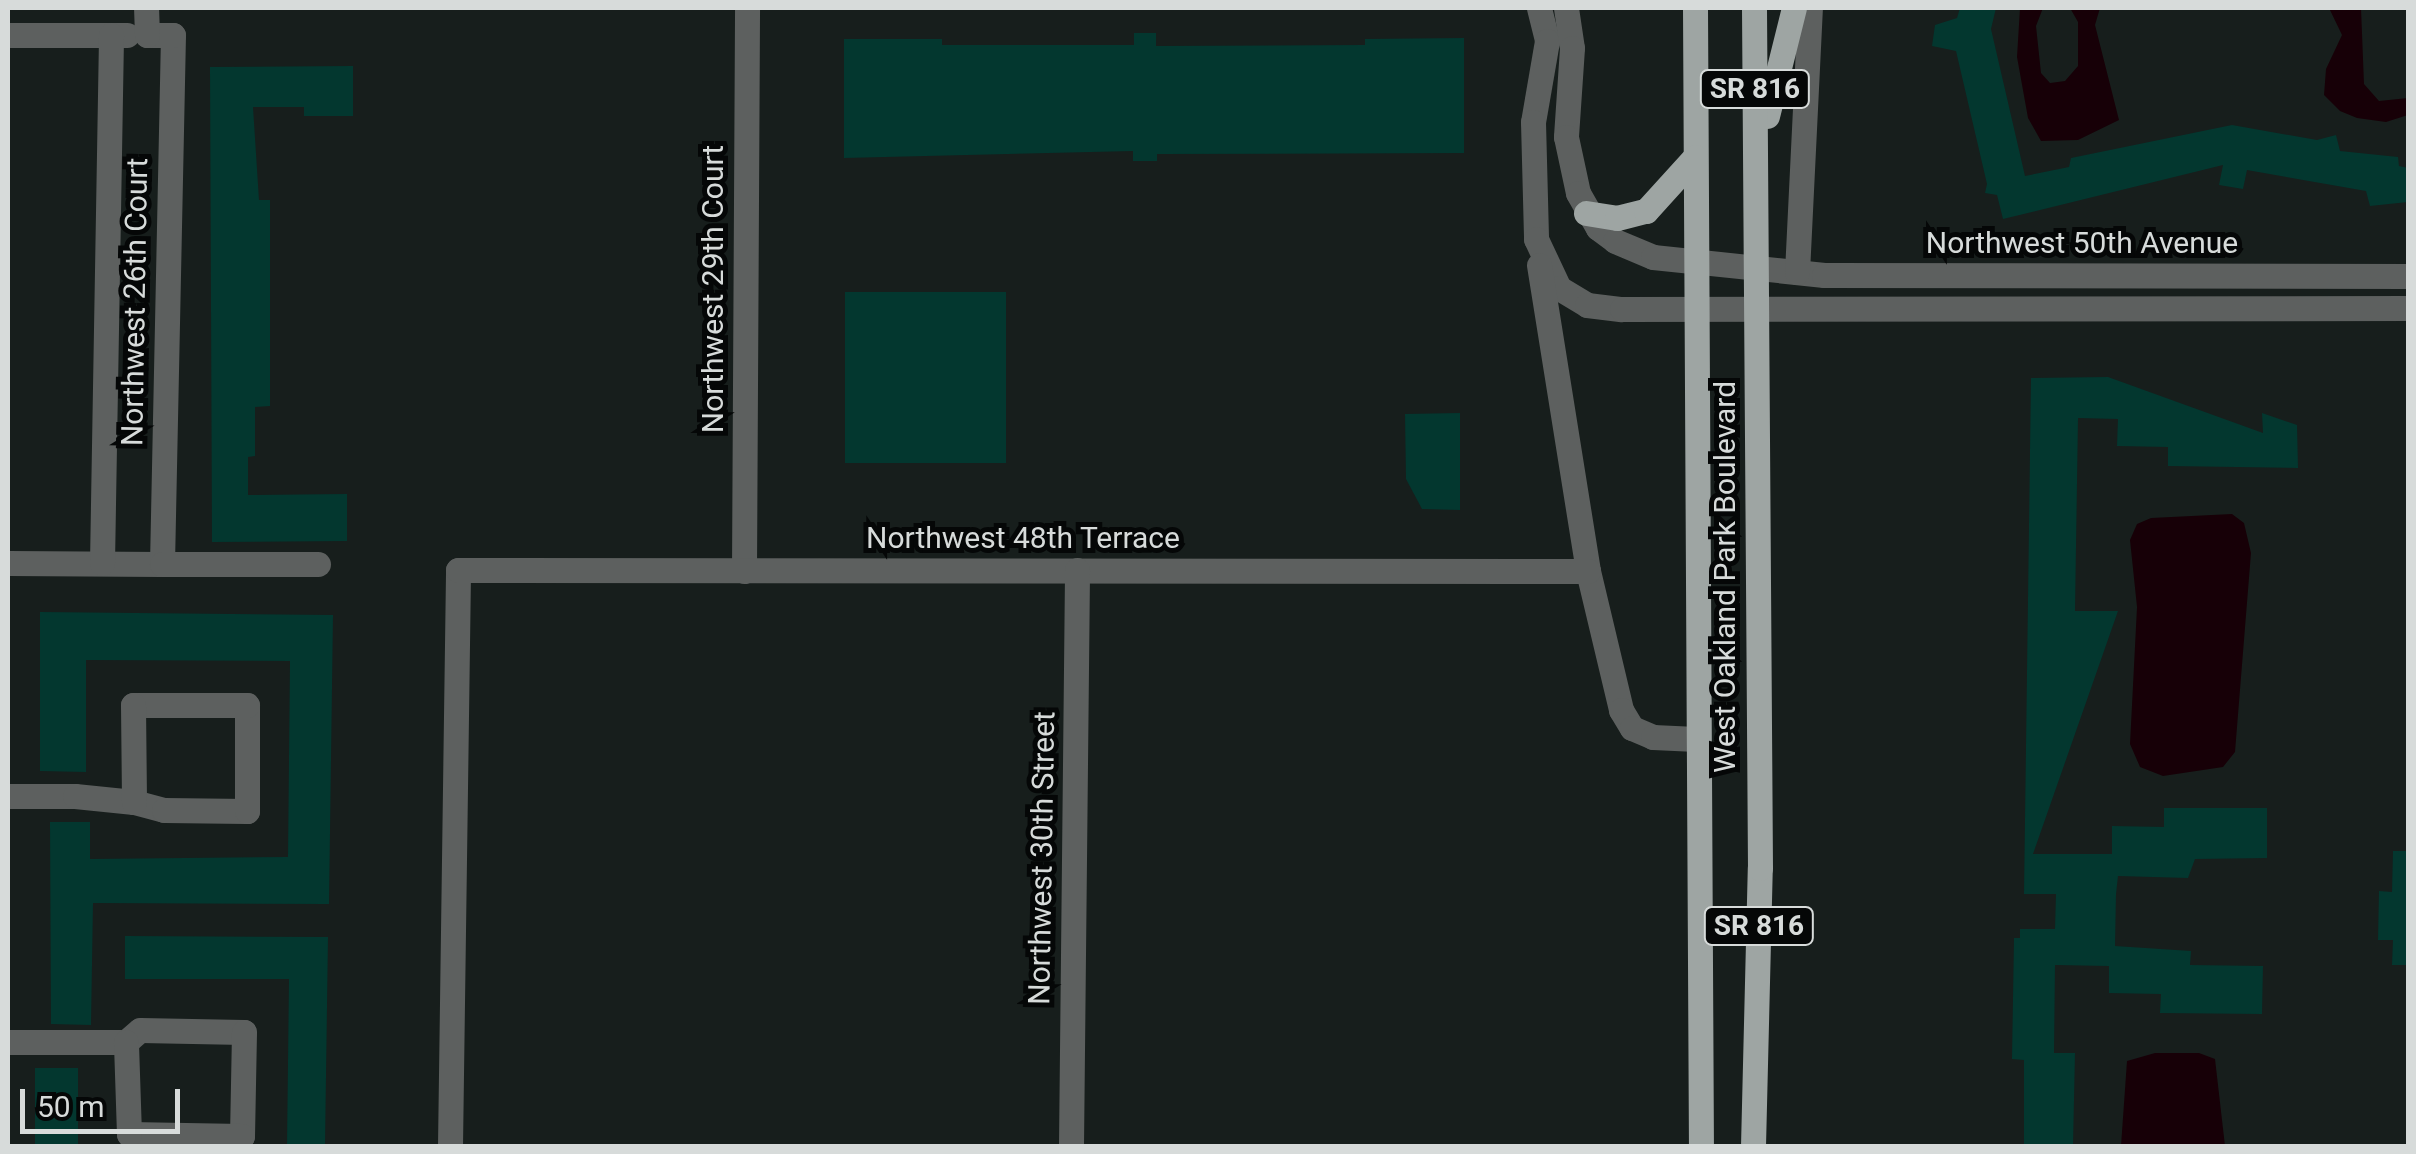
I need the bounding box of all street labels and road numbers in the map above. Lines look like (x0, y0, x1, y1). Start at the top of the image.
road number: SR 816 (1698, 66, 1812, 112)
street label: Northwest 29th Court (695, 145, 731, 433)
street label: Northwest 26th Court (114, 158, 156, 446)
street label: Northwest 50th Avenue (1926, 225, 2238, 261)
street label: West Oakland Park Boulevard (1707, 381, 1743, 773)
street label: Northwest 48th Terrace (866, 520, 1180, 556)
street label: Northwest 30th Street (1021, 711, 1063, 1005)
road number: SR 816 (1702, 903, 1816, 949)

